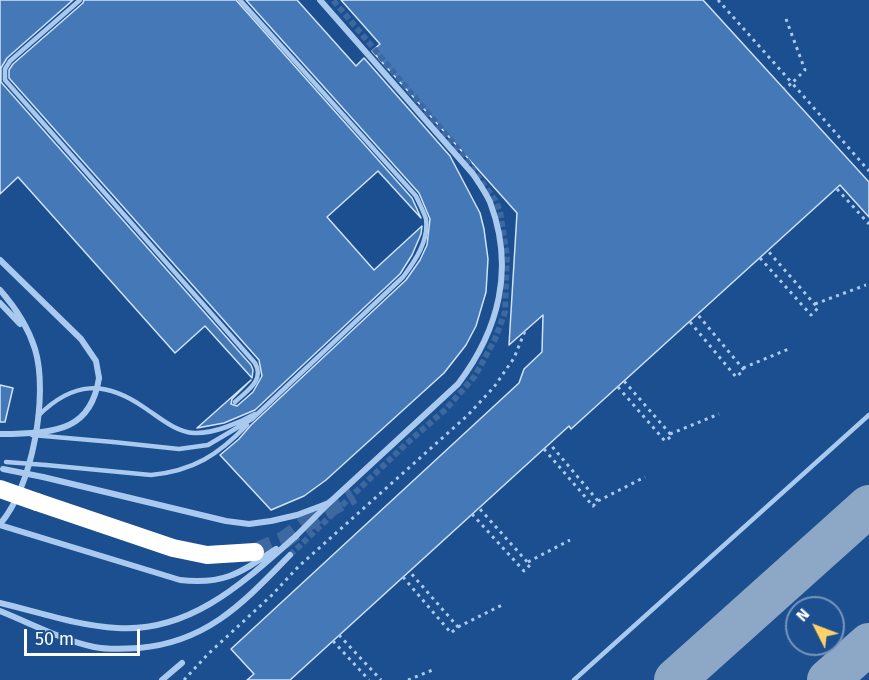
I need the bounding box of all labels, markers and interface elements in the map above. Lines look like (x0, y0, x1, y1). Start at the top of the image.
north arrow (785, 596, 845, 656)
text: N (792, 605, 813, 625)
scale bar (27, 617, 142, 655)
text: 50 m (35, 628, 74, 650)

